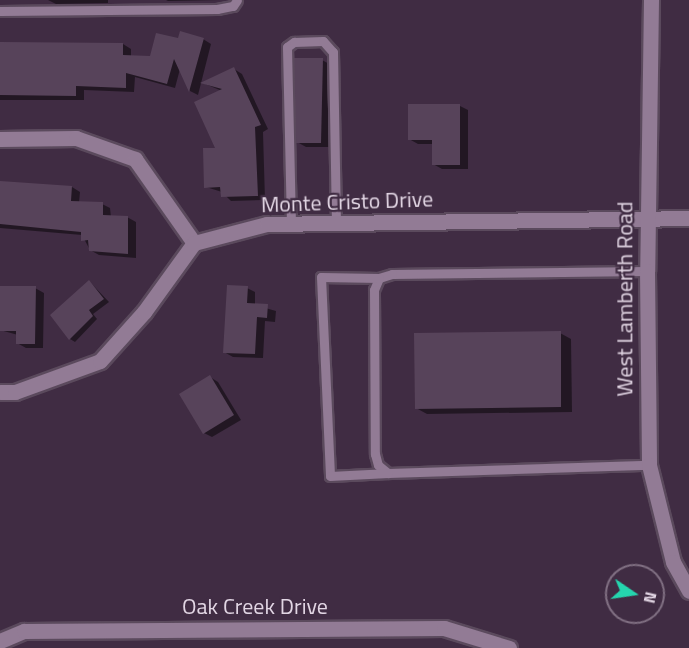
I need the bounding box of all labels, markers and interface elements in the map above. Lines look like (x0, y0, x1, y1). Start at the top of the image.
street label: Monte Cristo Drive (260, 186, 434, 218)
street label: West Lamberth Road (612, 201, 638, 397)
north arrow (605, 564, 665, 624)
text: N (638, 589, 664, 606)
street label: Oak Creek Drive (182, 594, 328, 620)

